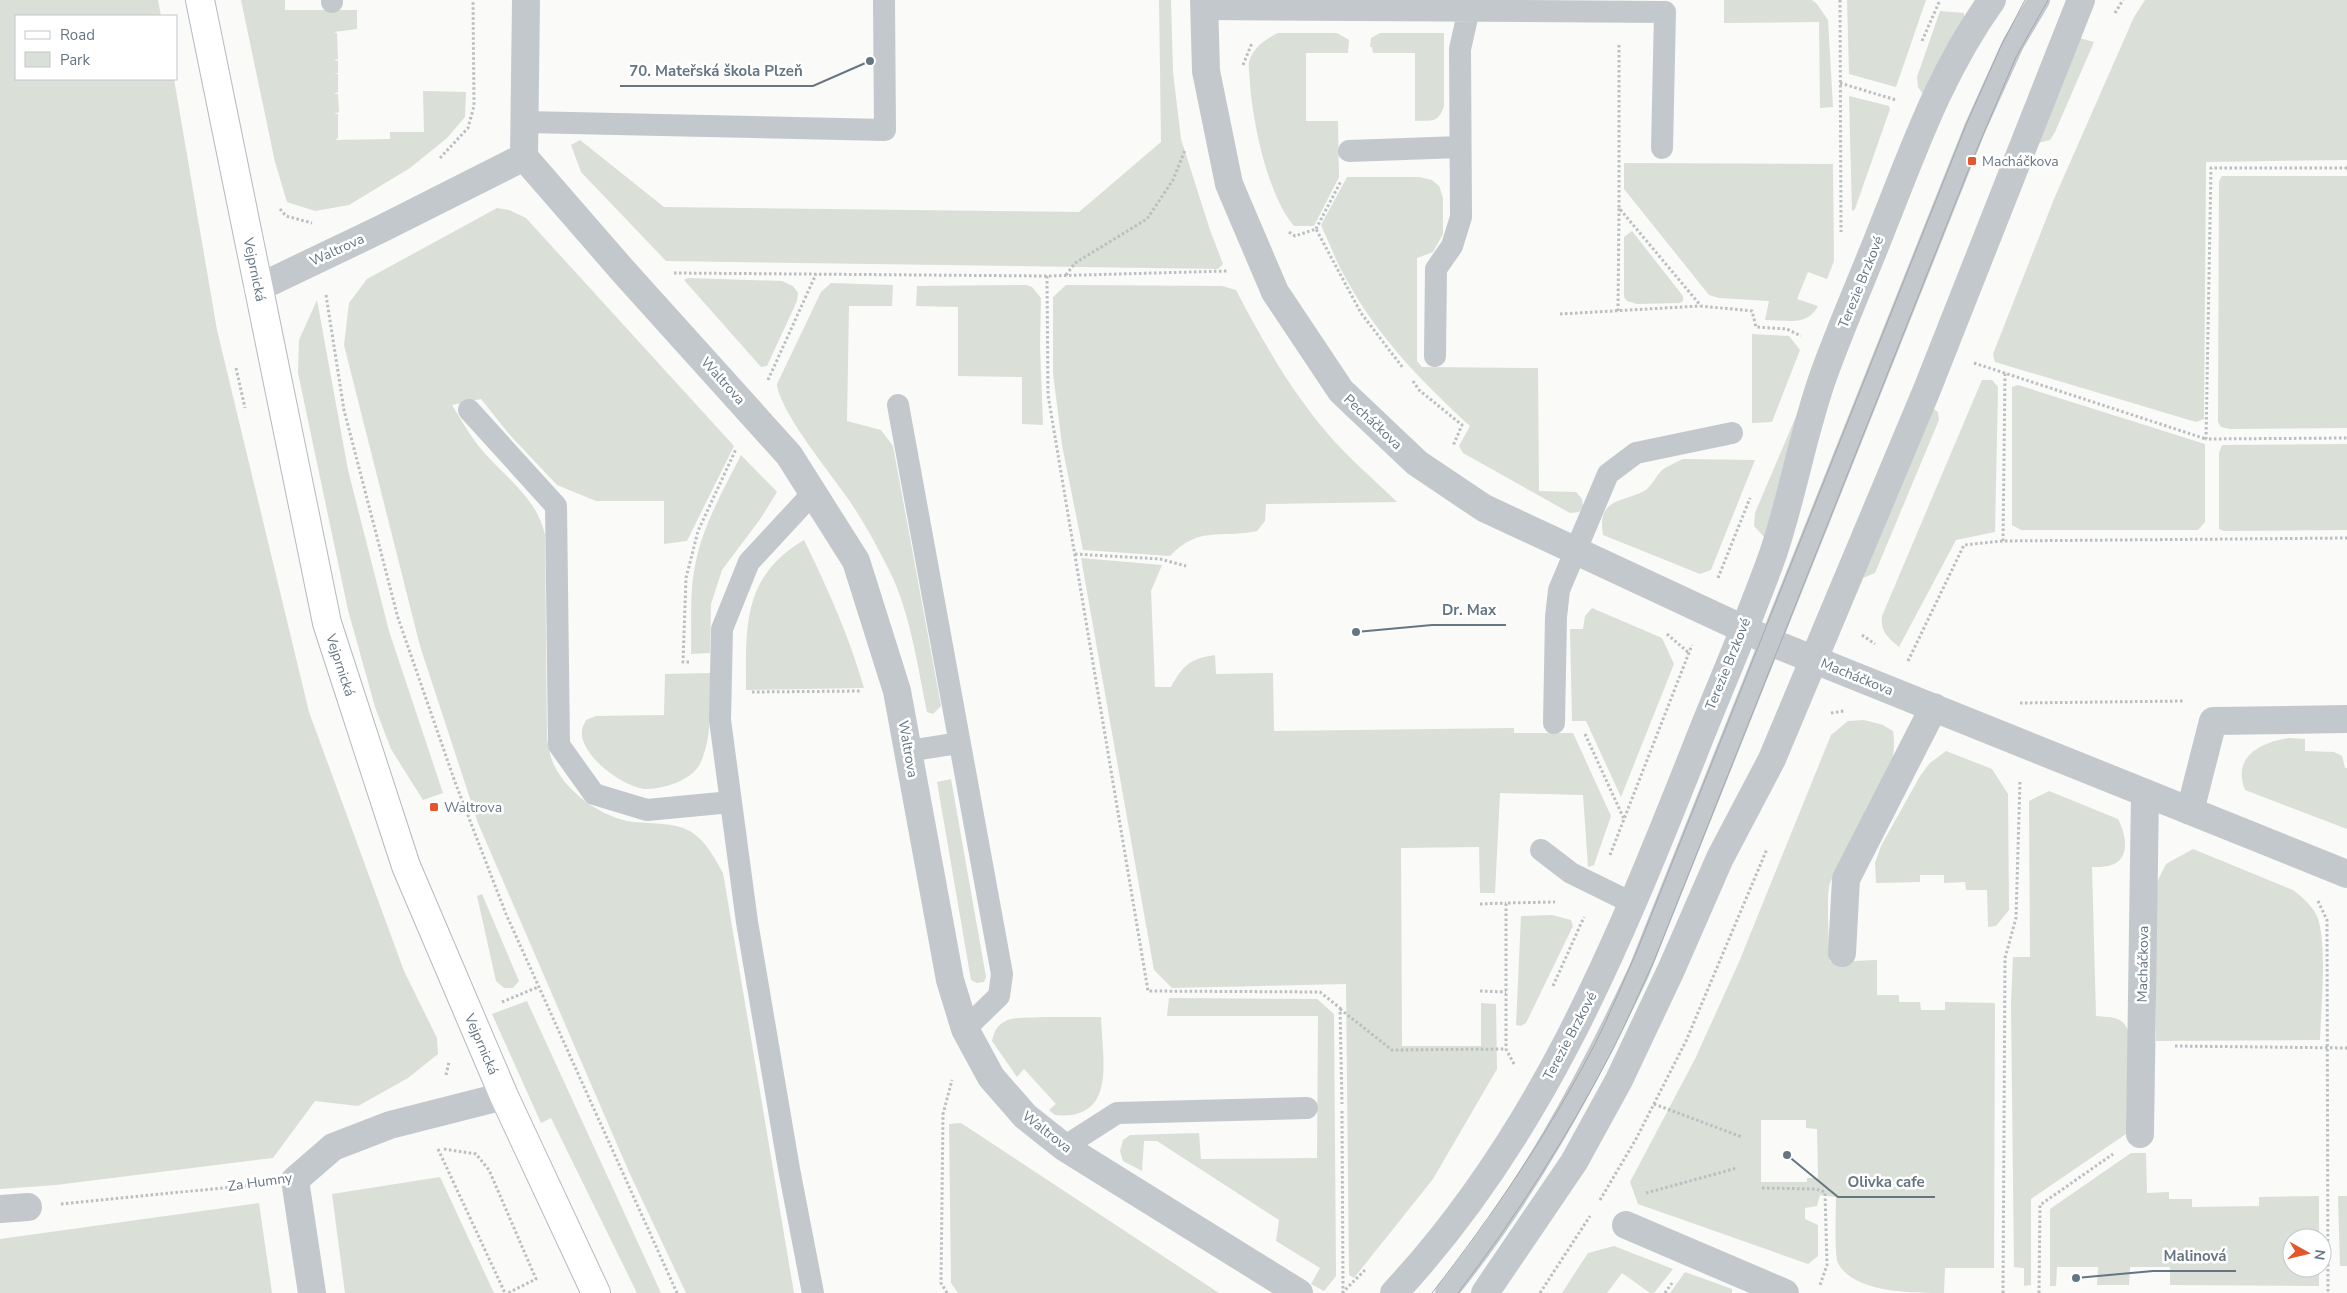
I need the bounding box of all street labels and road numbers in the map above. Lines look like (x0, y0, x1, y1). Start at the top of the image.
street label: Waltrova (307, 229, 367, 271)
street label: Terezie Brzkové (1834, 233, 1888, 331)
street label: Vejprnická (239, 235, 271, 303)
street label: Waltrova (697, 353, 749, 409)
street label: Pecháčkova (1340, 390, 1406, 454)
street label: Terezie Brzkové (1701, 615, 1755, 713)
street label: Vejprnická (321, 630, 360, 699)
street label: Macháčkova (1818, 654, 1896, 700)
street label: Waltrova (894, 719, 922, 779)
street label: Macháčkova (2133, 925, 2153, 1003)
street label: Terezie Brzkové (1539, 988, 1601, 1084)
street label: Vejprnická (460, 1010, 503, 1078)
street label: Waltrova (1018, 1107, 1076, 1157)
street label: Za Humny (227, 1168, 294, 1196)

